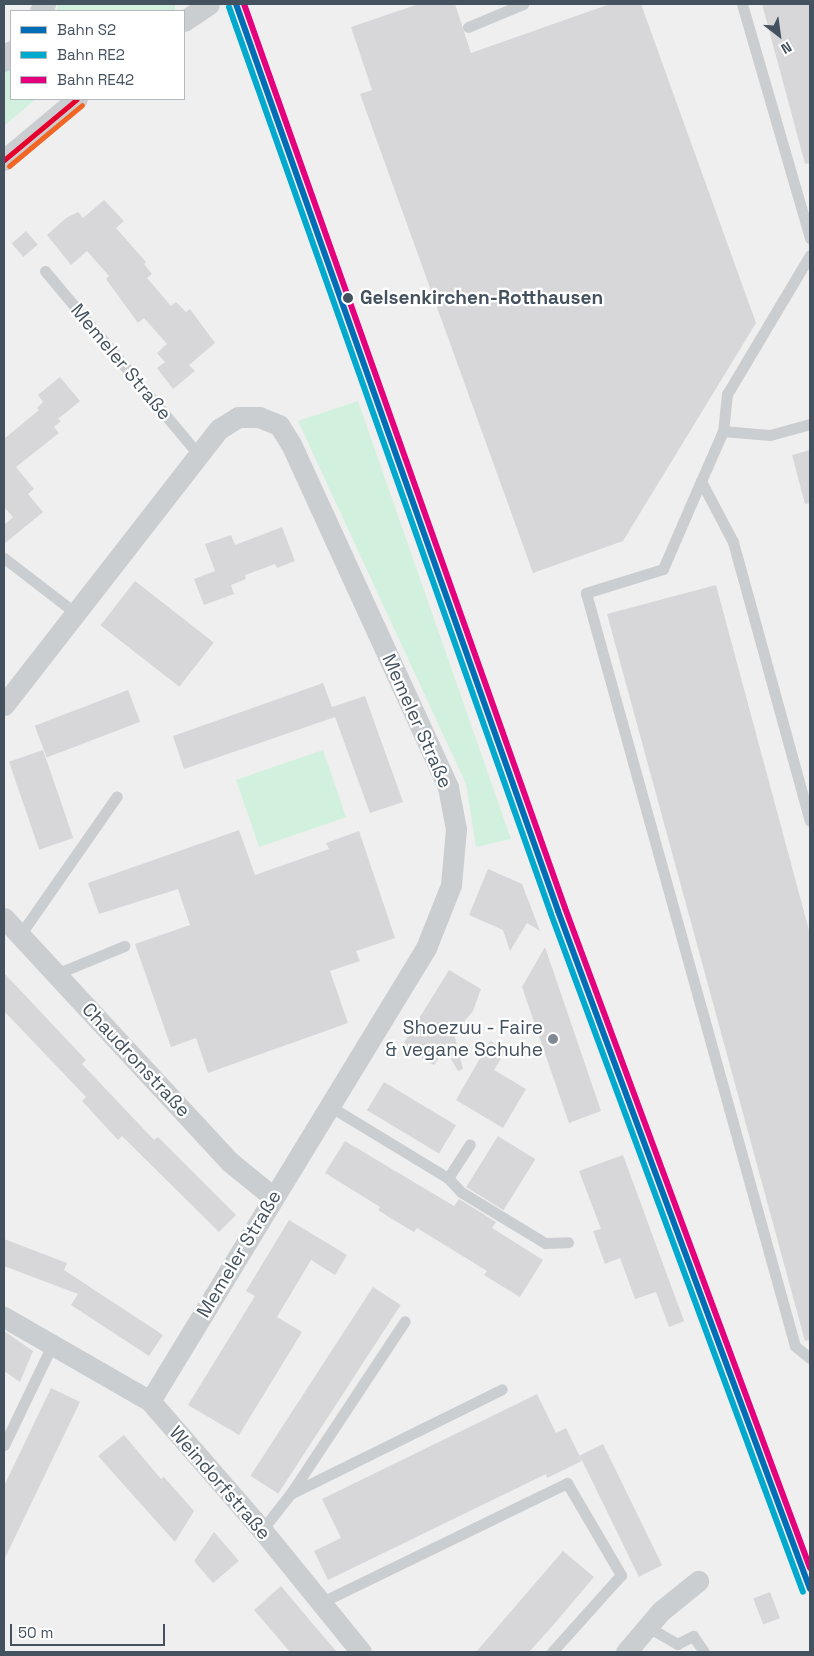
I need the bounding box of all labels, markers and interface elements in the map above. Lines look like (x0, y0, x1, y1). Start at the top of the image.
legend (10, 10, 185, 100)
north arrow (754, 10, 804, 60)
text: Bahn S2 (57, 20, 116, 39)
text: N (778, 38, 795, 58)
text: Bahn RE2 (57, 45, 125, 64)
text: Bahn RE42 (57, 70, 134, 89)
place label: Gelsenkirchen-Rotthausen (360, 287, 603, 309)
marker: Gelsenkirchen-Rotthausen (340, 290, 356, 306)
street label: Memeler Straße (66, 299, 176, 425)
street label: Memeler Straße (377, 650, 457, 792)
street label: Chaudronstraße (77, 998, 195, 1122)
place label: Shoezuu - Faire & vegane Schuhe (386, 1017, 543, 1061)
marker: Shoezuu - Faire & vegane Schuhe (547, 1033, 559, 1045)
street label: Memeler Straße (192, 1186, 286, 1322)
street label: Weindorfstraße (165, 1422, 275, 1544)
scale bar (12, 1614, 168, 1646)
text: 50 m (18, 1623, 53, 1642)

